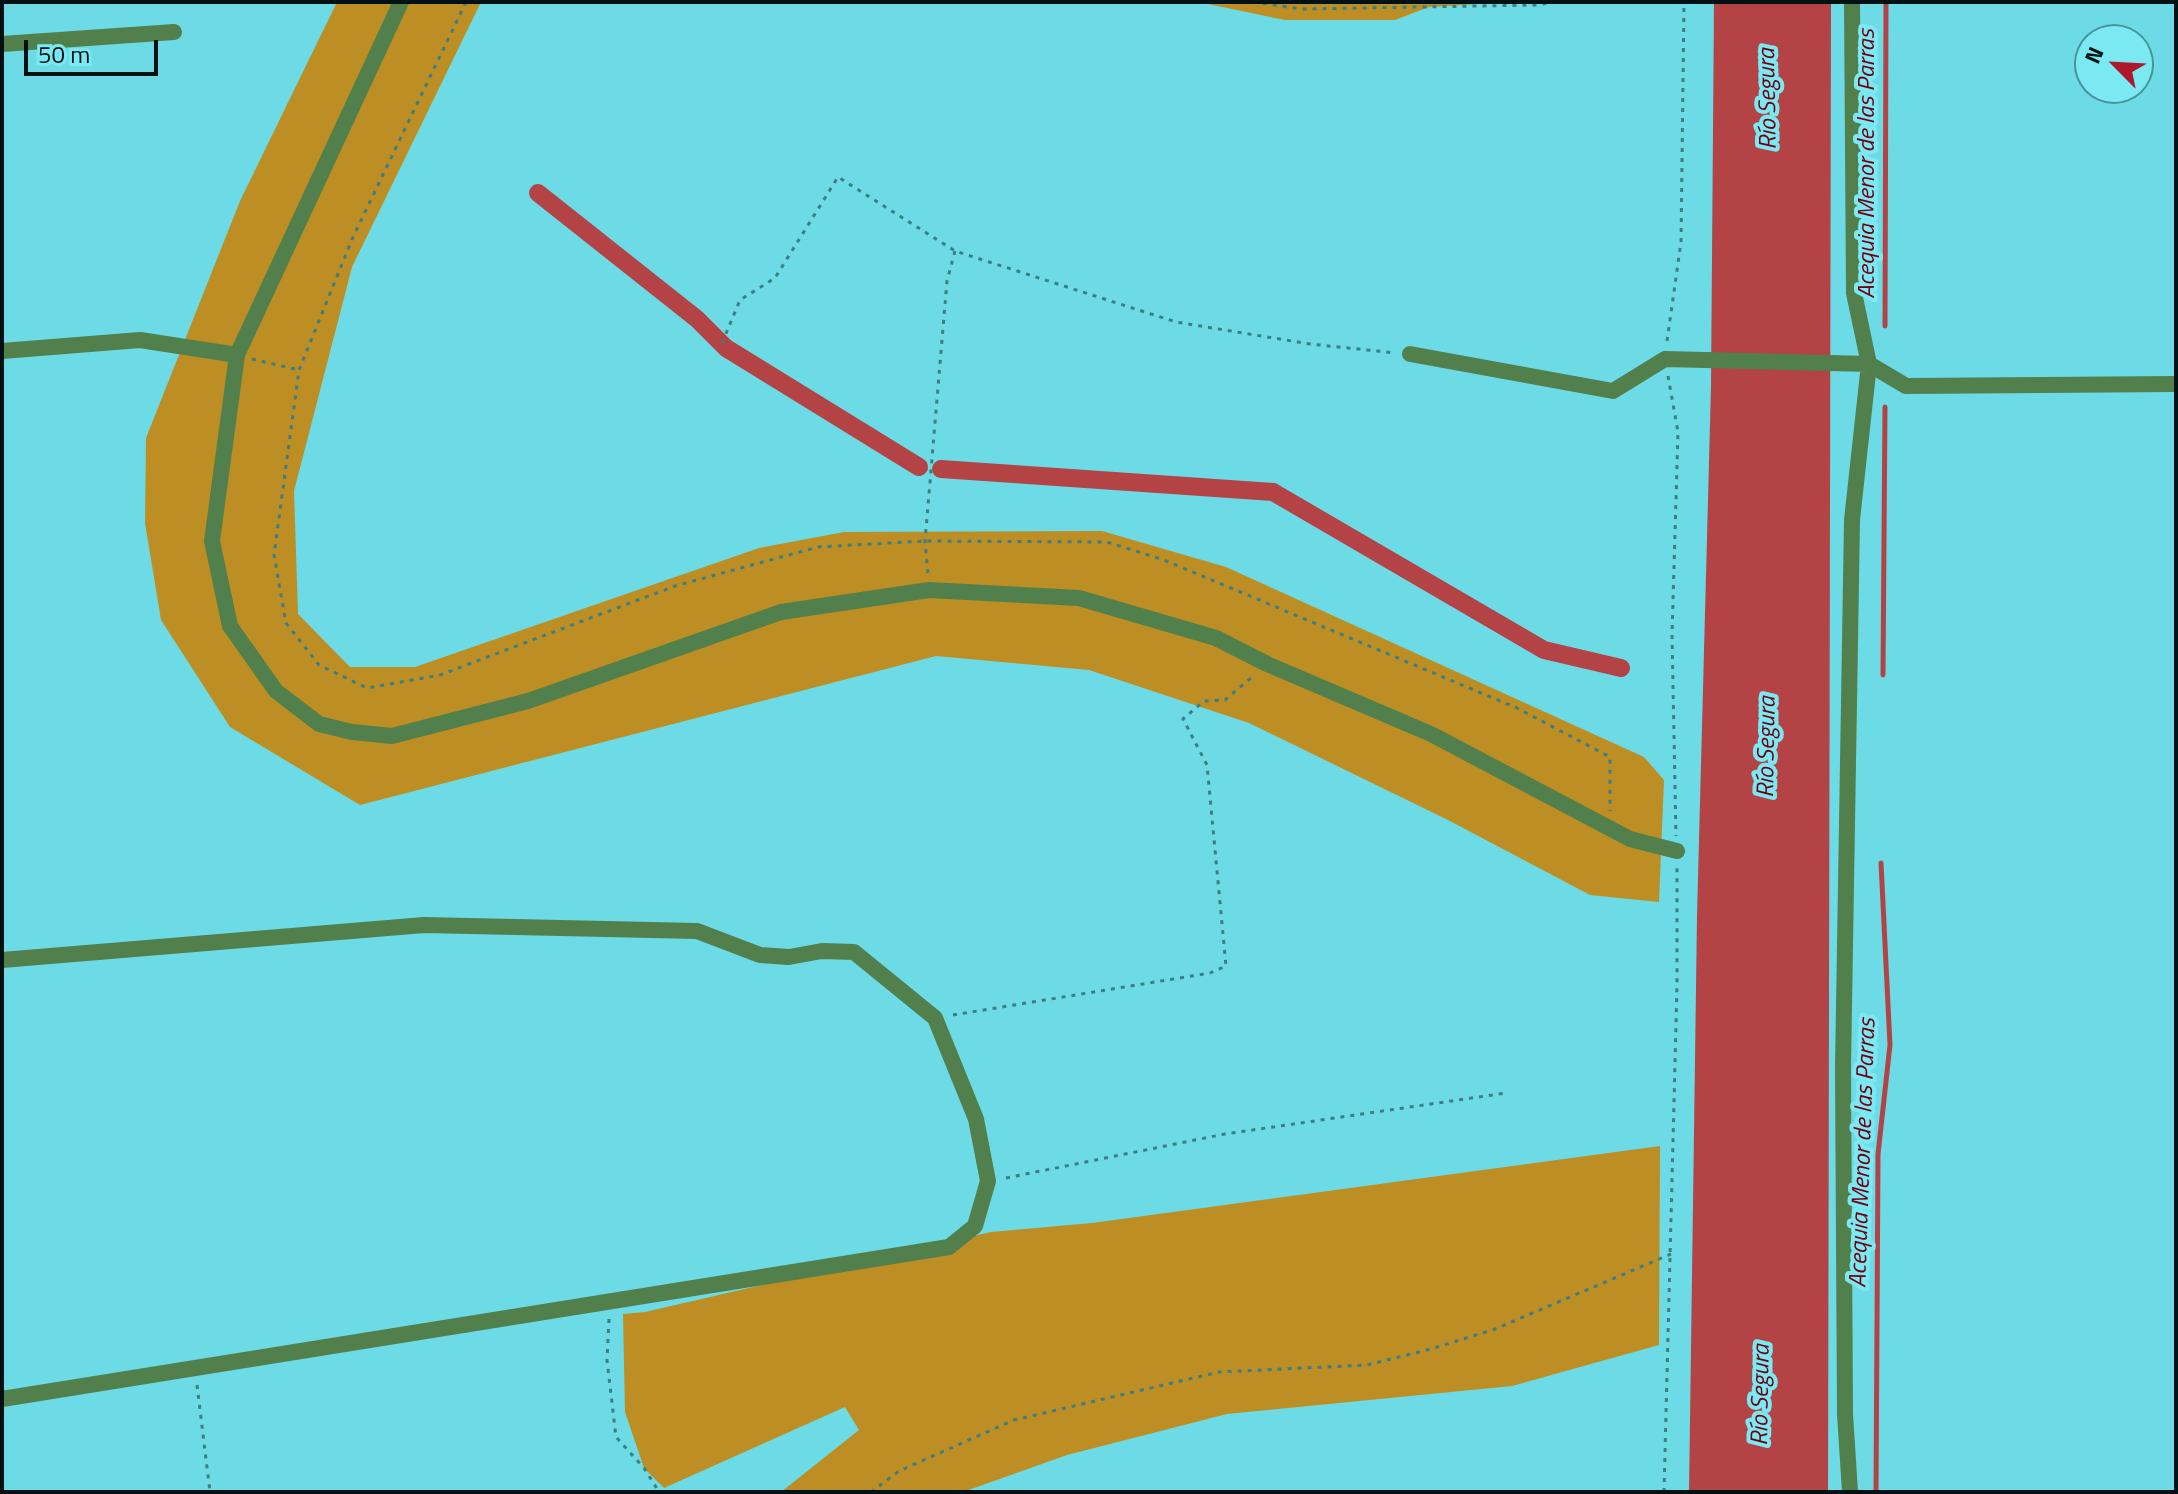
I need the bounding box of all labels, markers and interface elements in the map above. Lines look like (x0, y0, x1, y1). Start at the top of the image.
scale bar (28, 24, 162, 74)
north arrow (2074, 24, 2154, 104)
water label: Acequia Menor de las Parras (1854, 29, 1882, 299)
text: 50 m (38, 36, 90, 72)
text: N (2075, 41, 2113, 69)
water label: Río Segura (1754, 48, 1784, 150)
water label: Río Segura (1753, 696, 1783, 798)
water label: Acequia Menor de las Parras (1845, 1018, 1883, 1288)
water label: Río Segura (1747, 1344, 1777, 1446)

